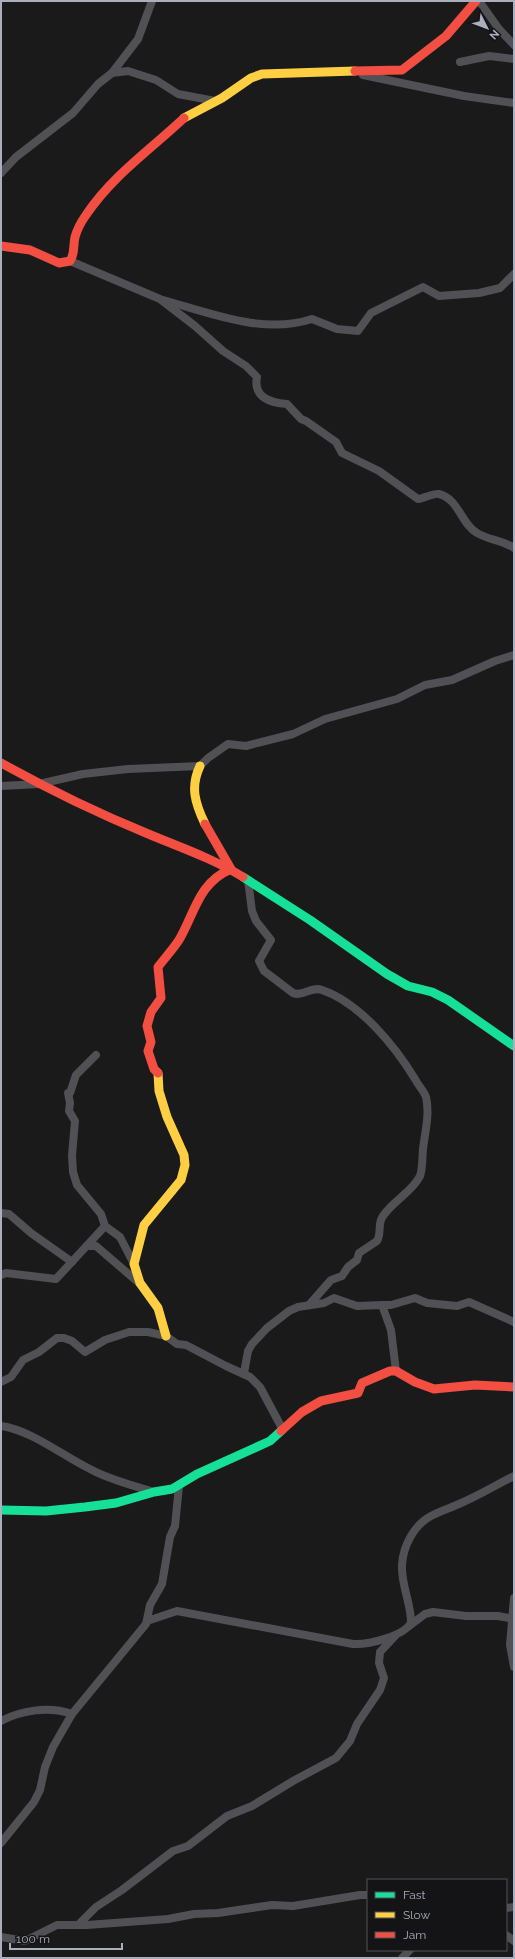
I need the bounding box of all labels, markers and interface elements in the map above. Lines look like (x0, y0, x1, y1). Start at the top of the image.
north arrow (467, 8, 507, 48)
text: N (486, 27, 502, 42)
legend (367, 1879, 507, 1951)
text: Fast (403, 1888, 426, 1902)
text: Slow (403, 1908, 430, 1922)
scale bar (10, 1925, 122, 1951)
text: Jam (403, 1928, 426, 1942)
text: 100 m (16, 1932, 50, 1946)

